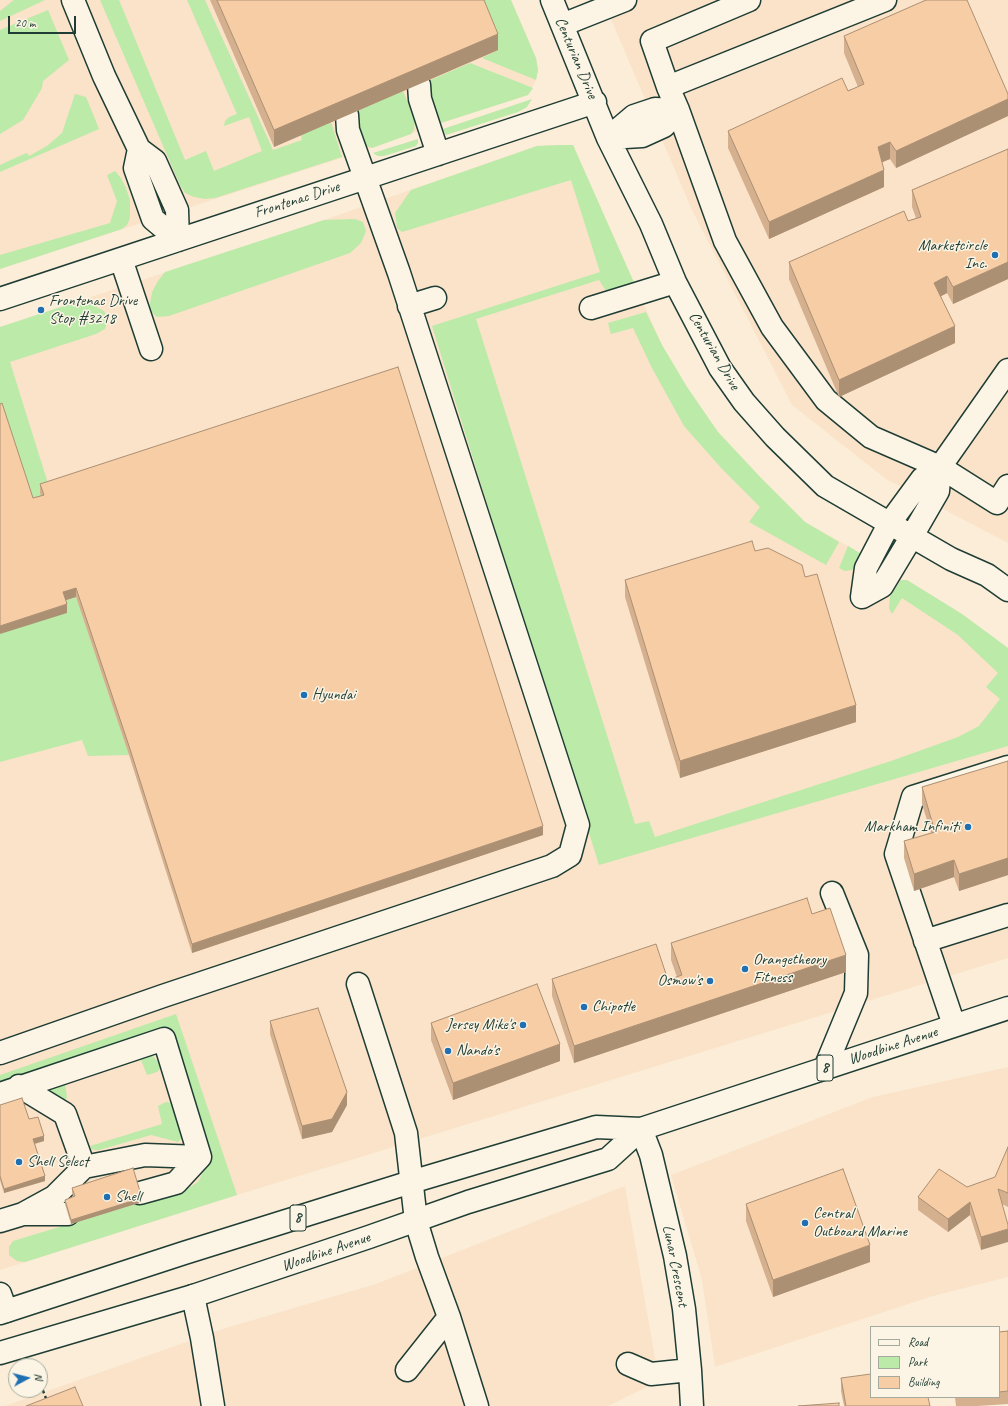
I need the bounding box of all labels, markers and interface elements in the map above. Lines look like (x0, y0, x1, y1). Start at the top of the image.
scale bar (10, 8, 78, 34)
street label: Centurian Drive (550, 14, 602, 102)
text: 20 m (15, 15, 35, 31)
street label: Frontenac Drive (252, 177, 342, 223)
place label: Marketcircle Inc. (918, 236, 987, 274)
marker: Marketcircle Inc. (990, 250, 1000, 260)
place label: Frontenac Drive Stop #3218 (49, 291, 137, 329)
marker: Frontenac Drive Stop #3218 (36, 305, 46, 315)
street label: Centurian Drive (684, 309, 744, 393)
place label: Hyundai (312, 685, 355, 705)
marker: Hyundai (299, 690, 309, 700)
place label: Markham Infiniti (864, 817, 960, 837)
marker: Markham Infiniti (963, 822, 973, 832)
place label: Orangetheory Fitness (753, 950, 826, 988)
marker: Orangetheory Fitness (740, 964, 750, 974)
place label: Osmow's (657, 971, 702, 991)
marker: Osmow's (705, 976, 715, 986)
place label: Chipotle (592, 997, 635, 1017)
marker: Chipotle (579, 1002, 589, 1012)
place label: Jersey Mike's (446, 1015, 515, 1035)
marker: Jersey Mike's (518, 1020, 528, 1030)
street label: Woodbine Avenue (846, 1023, 940, 1069)
place label: Nando's (456, 1041, 499, 1061)
marker: Nando's (443, 1046, 453, 1056)
road number: 8 (817, 1055, 833, 1081)
place label: Shell Select (27, 1152, 89, 1172)
marker: Shell Select (14, 1157, 24, 1167)
place label: Shell (115, 1187, 141, 1207)
marker: Shell (102, 1192, 112, 1202)
place label: Central Outboard Marine (813, 1204, 907, 1242)
road number: 8 (290, 1205, 306, 1231)
marker: Central Outboard Marine (800, 1218, 810, 1228)
street label: Lunar Crescent (658, 1223, 692, 1309)
street label: Woodbine Avenue (279, 1228, 373, 1276)
legend (870, 1326, 1000, 1398)
text: Road (908, 1334, 928, 1350)
text: Park (908, 1354, 927, 1370)
north arrow (8, 1358, 48, 1398)
text: N (32, 1372, 46, 1381)
text: Building (908, 1374, 940, 1390)

